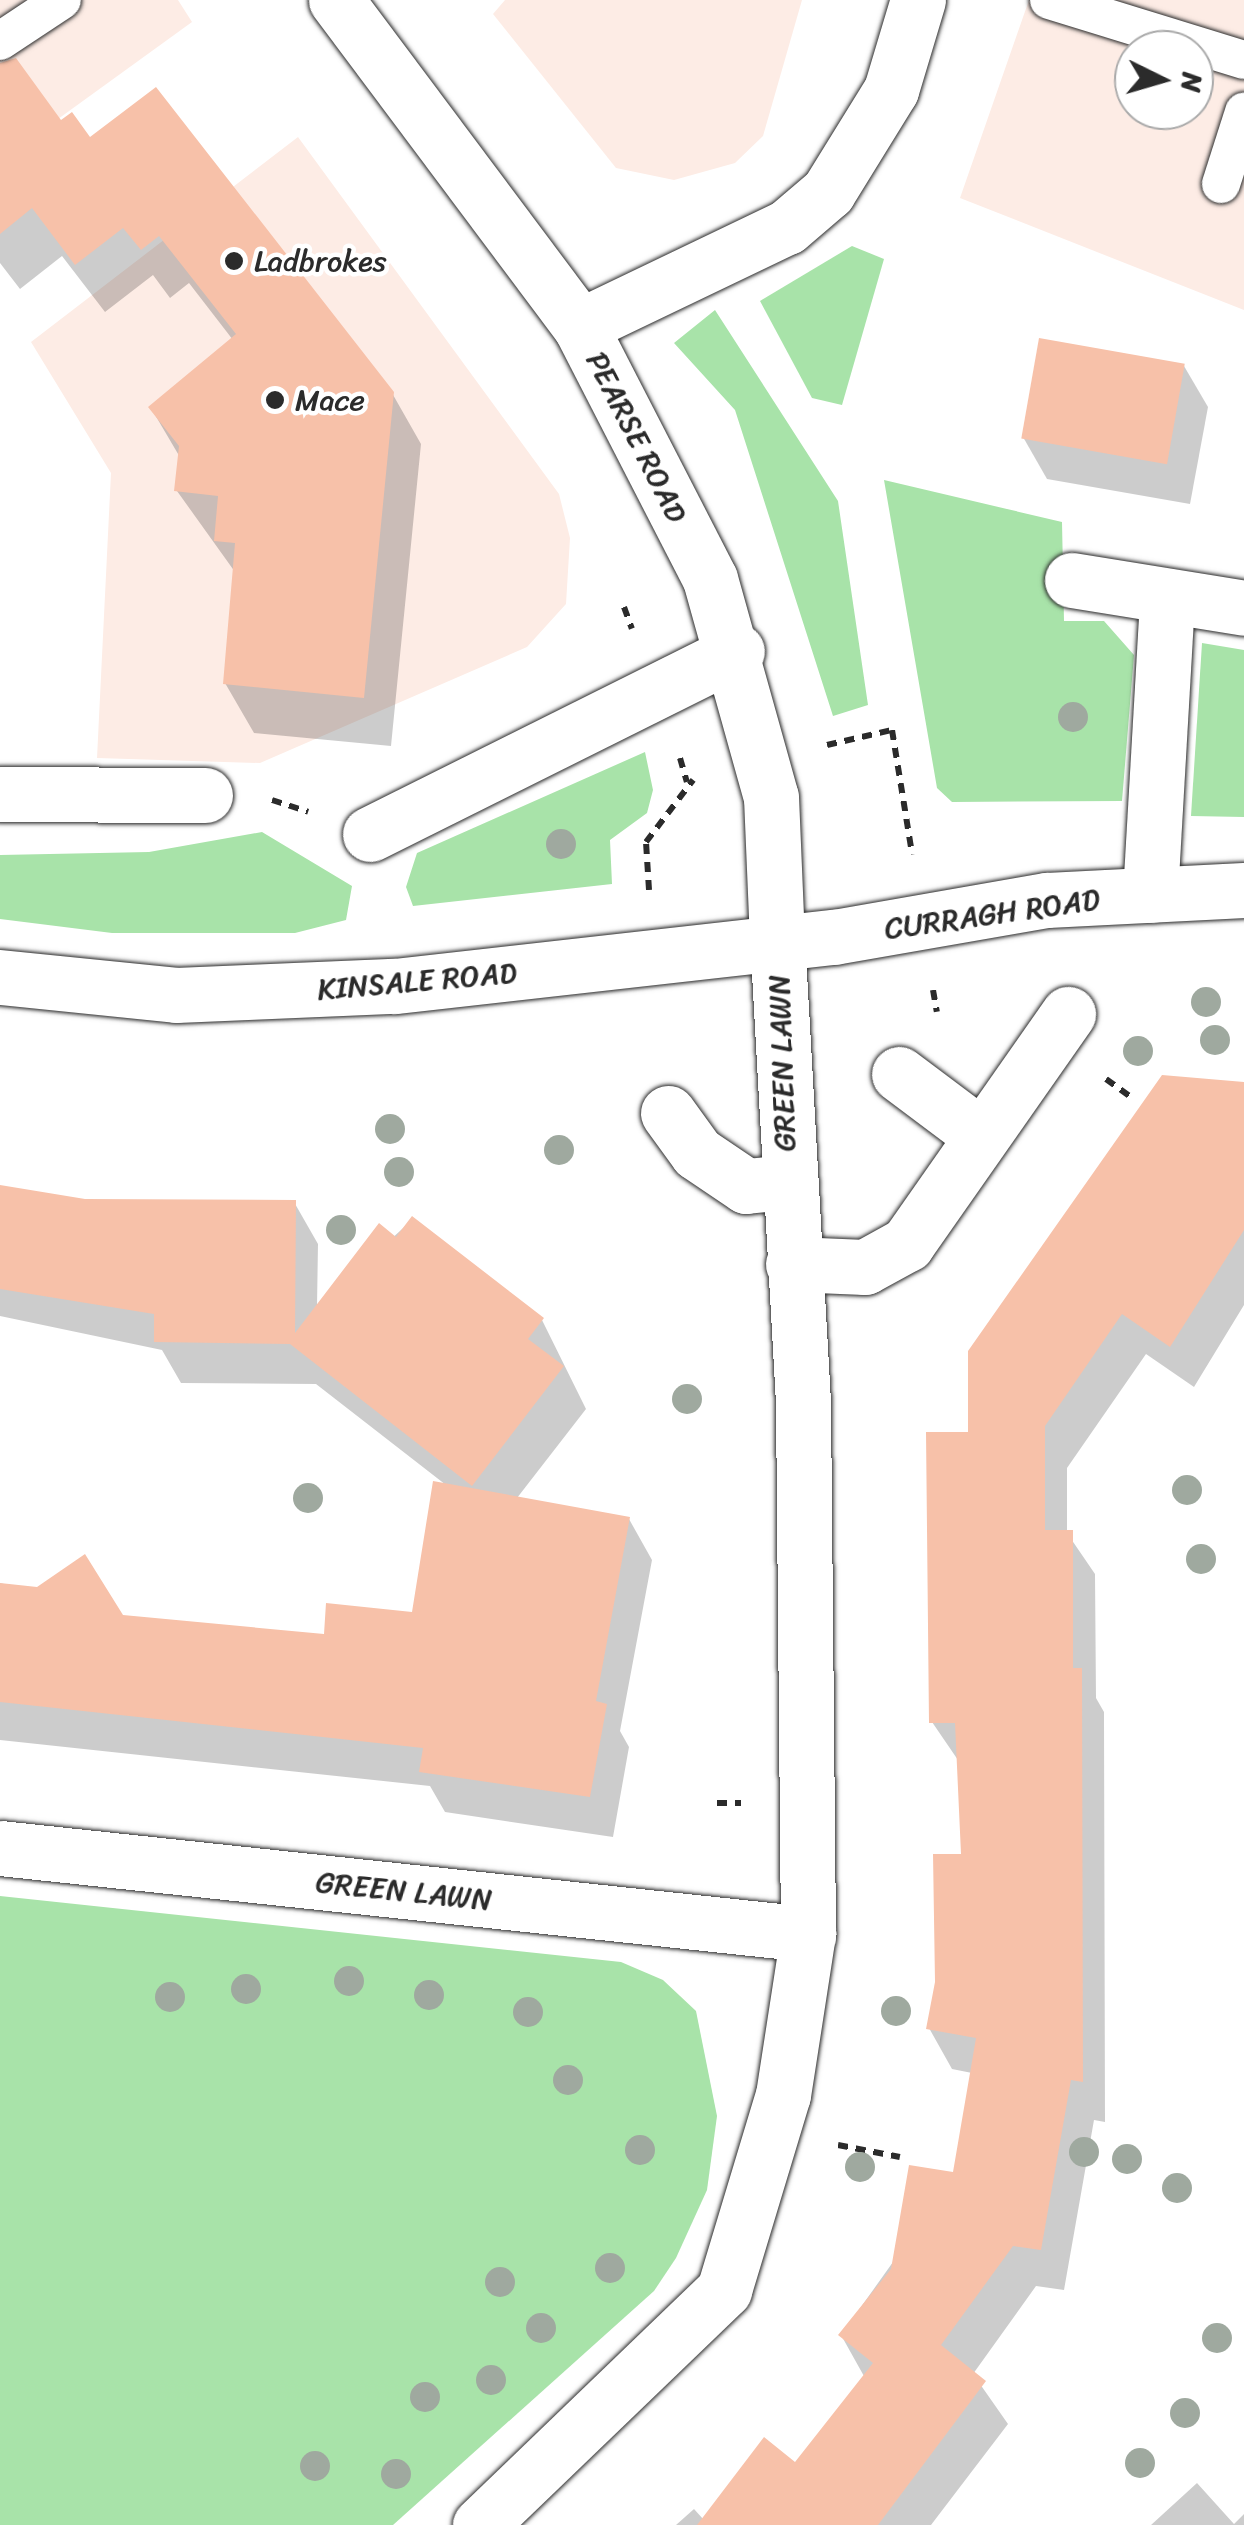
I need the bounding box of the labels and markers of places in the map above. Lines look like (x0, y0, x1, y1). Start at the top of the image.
place label: Ladbrokes (254, 243, 386, 279)
marker: Ladbrokes (223, 250, 245, 272)
place label: Mace (295, 382, 365, 418)
marker: Mace (264, 389, 286, 411)

